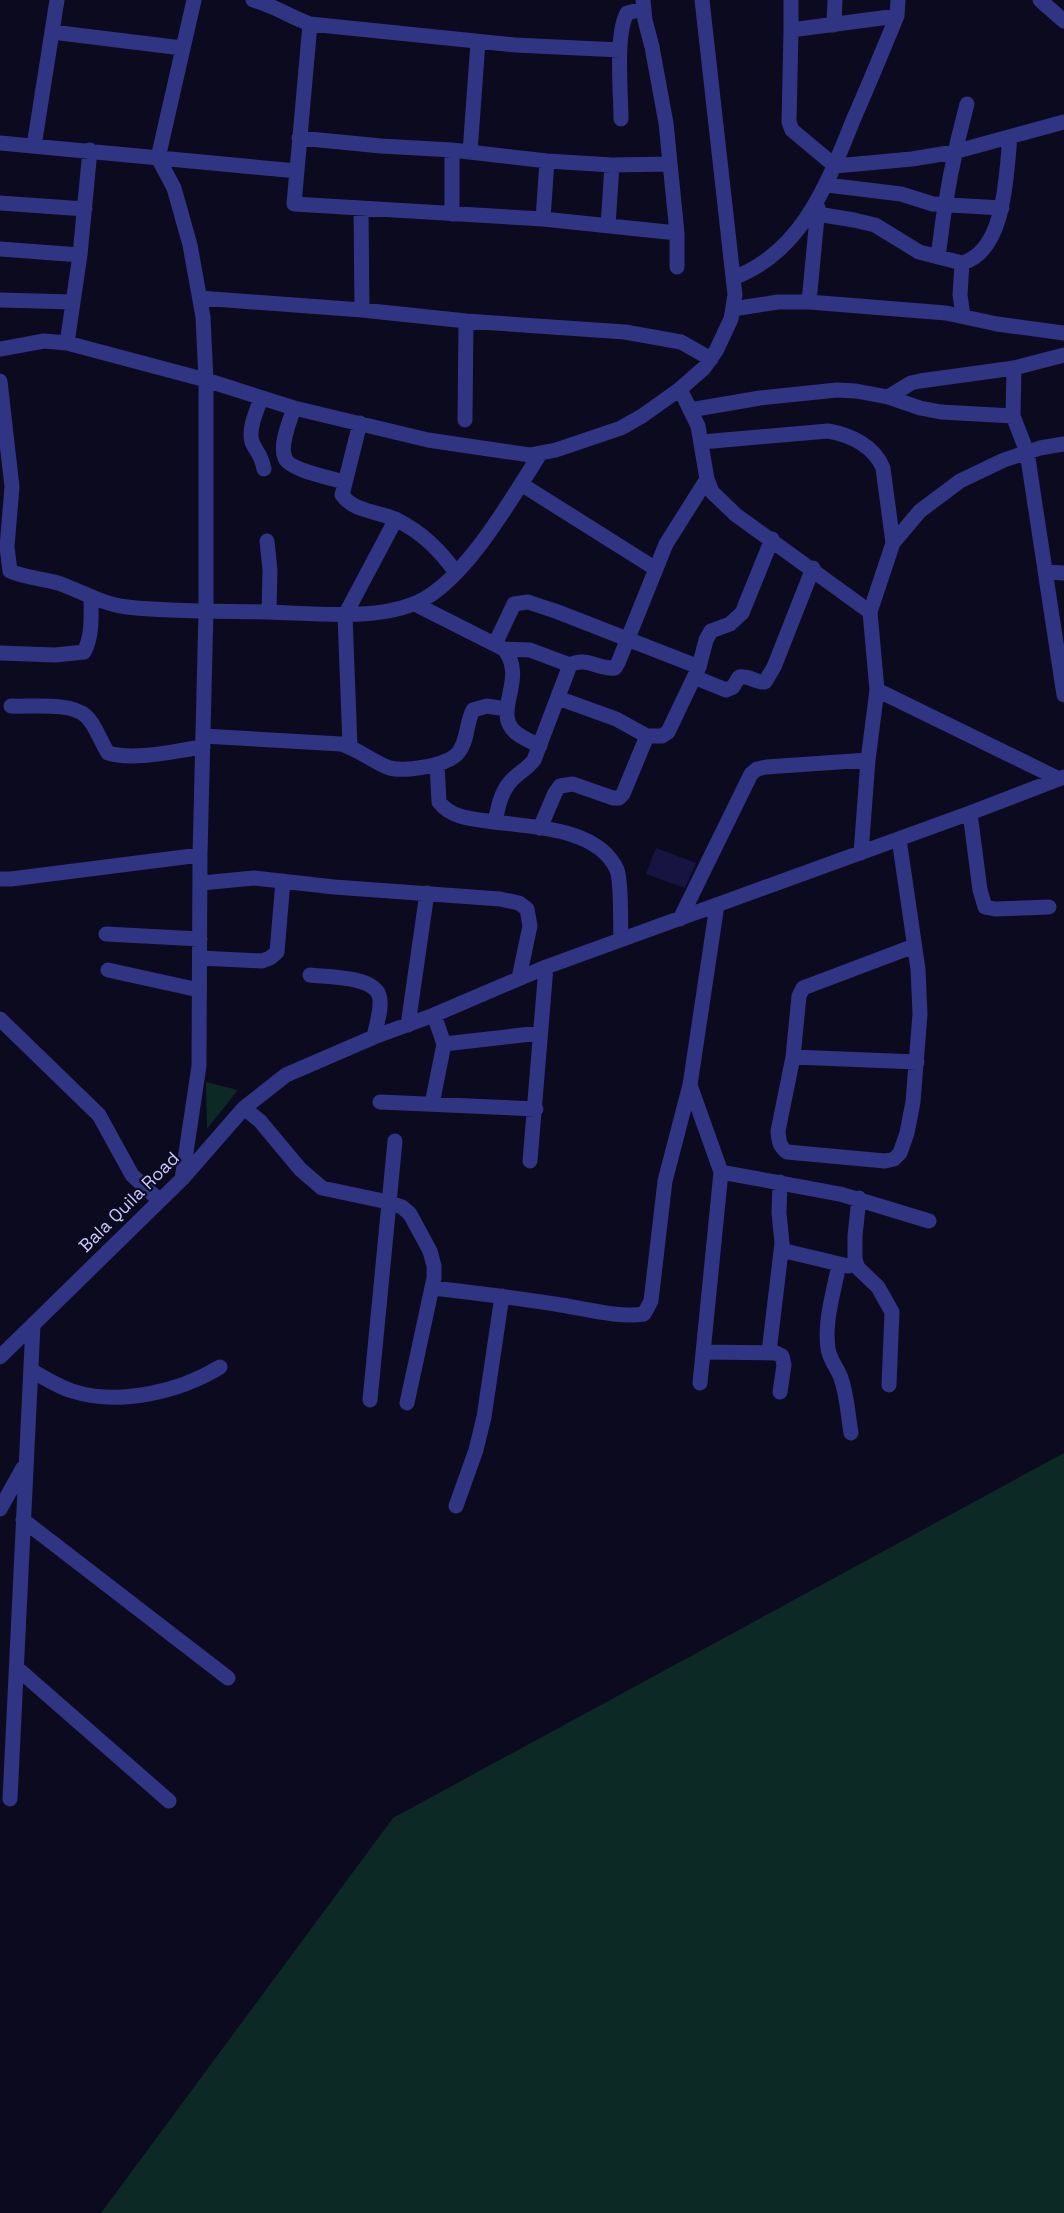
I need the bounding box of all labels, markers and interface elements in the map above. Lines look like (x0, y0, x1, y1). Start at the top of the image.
street label: Bala Quila Road (74, 1147, 184, 1257)

